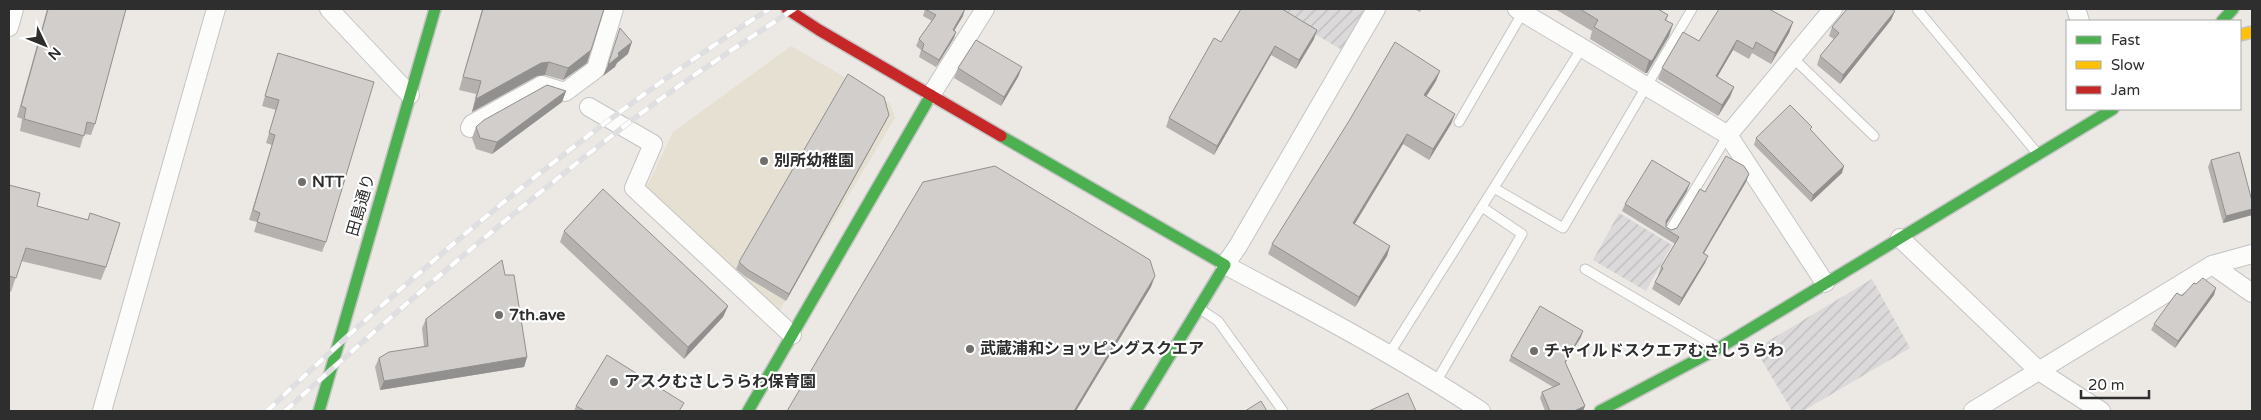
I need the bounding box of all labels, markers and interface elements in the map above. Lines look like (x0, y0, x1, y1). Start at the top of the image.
north arrow (20, 20, 70, 70)
legend (2066, 20, 2241, 110)
text: Fast (2111, 31, 2141, 49)
text: N (44, 44, 64, 63)
text: Slow (2111, 56, 2145, 74)
text: Jam (2111, 81, 2140, 99)
place label: 別所幼稚園 (774, 151, 854, 171)
marker: 別所幼稚園 (758, 155, 770, 167)
street label: 田島通り (343, 171, 379, 239)
place label: NTT (312, 172, 345, 192)
marker: NTT (296, 176, 308, 188)
place label: 7th.ave (509, 305, 565, 325)
marker: 7th.ave (493, 309, 505, 321)
place label: 武蔵浦和ショッピングスクエア (980, 339, 1204, 359)
place label: チャイルドスクエアむさしうらわ (1544, 341, 1784, 361)
marker: 武蔵浦和ショッピングスクエア (964, 343, 976, 355)
marker: チャイルドスクエアむさしうらわ (1528, 345, 1540, 357)
scale bar (2081, 368, 2148, 400)
place label: アスクむさしうらわ保育園 (624, 372, 816, 392)
marker: アスクむさしうらわ保育園 (608, 376, 620, 388)
text: 20 m (2088, 376, 2125, 394)

